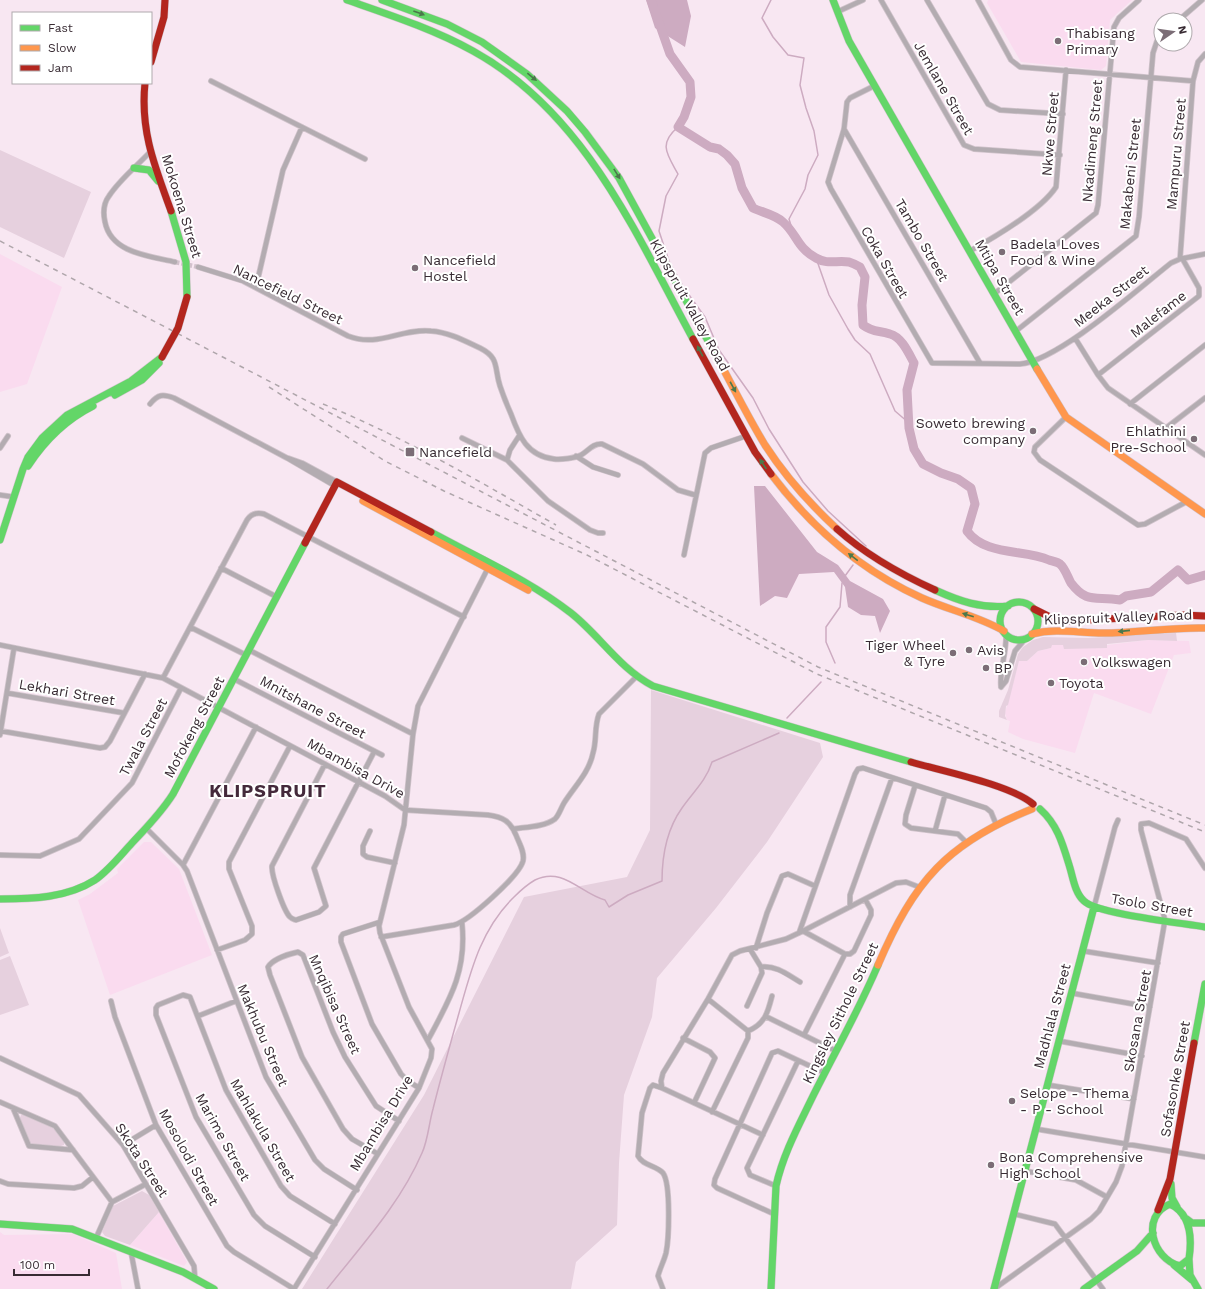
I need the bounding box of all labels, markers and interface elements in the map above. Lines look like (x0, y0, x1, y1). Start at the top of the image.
one-way arrow (414, 11, 426, 17)
legend (12, 12, 152, 84)
north arrow (1153, 12, 1193, 52)
text: Fast (48, 21, 73, 35)
text: N (1175, 24, 1190, 35)
place label: Thabisang Primary (1066, 25, 1135, 57)
marker: Thabisang Primary (1053, 36, 1063, 46)
street label: Jemlane Street (911, 38, 977, 138)
text: Slow (48, 41, 76, 55)
text: Jam (48, 61, 73, 75)
one-way arrow (526, 72, 537, 81)
street label: Nkadimeng Street (1079, 79, 1105, 203)
street label: Nkwe Street (1038, 91, 1062, 177)
street label: Mampuru Street (1163, 97, 1189, 210)
street label: Makabeni Street (1116, 118, 1144, 230)
street label: Mokoena Street (159, 152, 205, 260)
one-way arrow (613, 169, 620, 180)
street label: Tambo Street (892, 196, 952, 284)
street label: Coka Street (858, 223, 912, 301)
street label: Klipspruit Valley Road (647, 236, 733, 374)
street label: Mtipa Street (972, 236, 1028, 318)
place label: Badela Loves Food & Wine (1010, 236, 1100, 268)
marker: Badela Loves Food & Wine (997, 247, 1007, 257)
place label: Nancefield Hostel (423, 252, 496, 284)
street label: Nancefield Street (231, 261, 346, 328)
street label: Meeka Street (1070, 262, 1152, 330)
marker: Nancefield Hostel (410, 263, 420, 273)
street label: Malefame (1127, 287, 1189, 341)
one-way arrow (696, 345, 703, 356)
one-way arrow (729, 381, 736, 393)
place label: Soweto brewing company (916, 415, 1026, 447)
place label: Ehlathini Pre-School (1111, 423, 1187, 455)
marker: Soweto brewing company (1028, 426, 1038, 436)
marker: Ehlathini Pre-School (1189, 434, 1199, 444)
place label: Nancefield (419, 444, 492, 460)
marker: Nancefield (404, 446, 416, 458)
one-way arrow (759, 459, 767, 469)
one-way arrow (847, 553, 858, 562)
street label: Klipspruit Valley Road (1043, 606, 1193, 628)
one-way arrow (962, 612, 974, 618)
one-way arrow (1118, 627, 1130, 634)
place label: Tiger Wheel & Tyre (865, 637, 946, 669)
place label: Avis (977, 642, 1004, 658)
marker: Avis (964, 645, 974, 655)
marker: Tiger Wheel & Tyre (948, 648, 958, 658)
place label: Volkswagen (1092, 654, 1172, 670)
marker: Volkswagen (1079, 657, 1089, 667)
place label: BP (994, 660, 1012, 676)
marker: BP (981, 663, 991, 673)
street label: Mnitshane Street (257, 672, 369, 742)
street label: Mofokeng Street (160, 673, 228, 780)
place label: Toyota (1059, 675, 1103, 691)
street label: Lekhari Street (18, 676, 116, 708)
marker: Toyota (1046, 678, 1056, 688)
street label: Twala Street (116, 695, 170, 779)
street label: Mbambisa Drive (304, 735, 408, 801)
district label: KLIPSPRUIT (209, 780, 327, 801)
street label: Tsolo Street (1110, 890, 1194, 920)
street label: Kingsley Sithole Street (799, 940, 881, 1086)
street label: Mnqibisa Street (306, 952, 364, 1056)
street label: Madhlala Street (1030, 962, 1074, 1070)
street label: Skosana Street (1120, 968, 1154, 1073)
street label: Makhubu Street (234, 982, 292, 1089)
street label: Sofasonke Street (1157, 1020, 1193, 1138)
street label: Mbambisa Drive (346, 1072, 416, 1174)
street label: Mahlakula Street (227, 1076, 299, 1184)
place label: Selope - Thema - P - School (1020, 1085, 1129, 1117)
street label: Marime Street (192, 1090, 254, 1184)
marker: Selope - Thema - P - School (1007, 1096, 1017, 1106)
street label: Mosolodi Street (156, 1106, 222, 1208)
street label: Skota Street (112, 1120, 172, 1200)
place label: Bona Comprehensive High School (999, 1149, 1143, 1181)
marker: Bona Comprehensive High School (986, 1160, 996, 1170)
scale bar (14, 1251, 89, 1277)
text: 100 m (20, 1258, 55, 1272)

